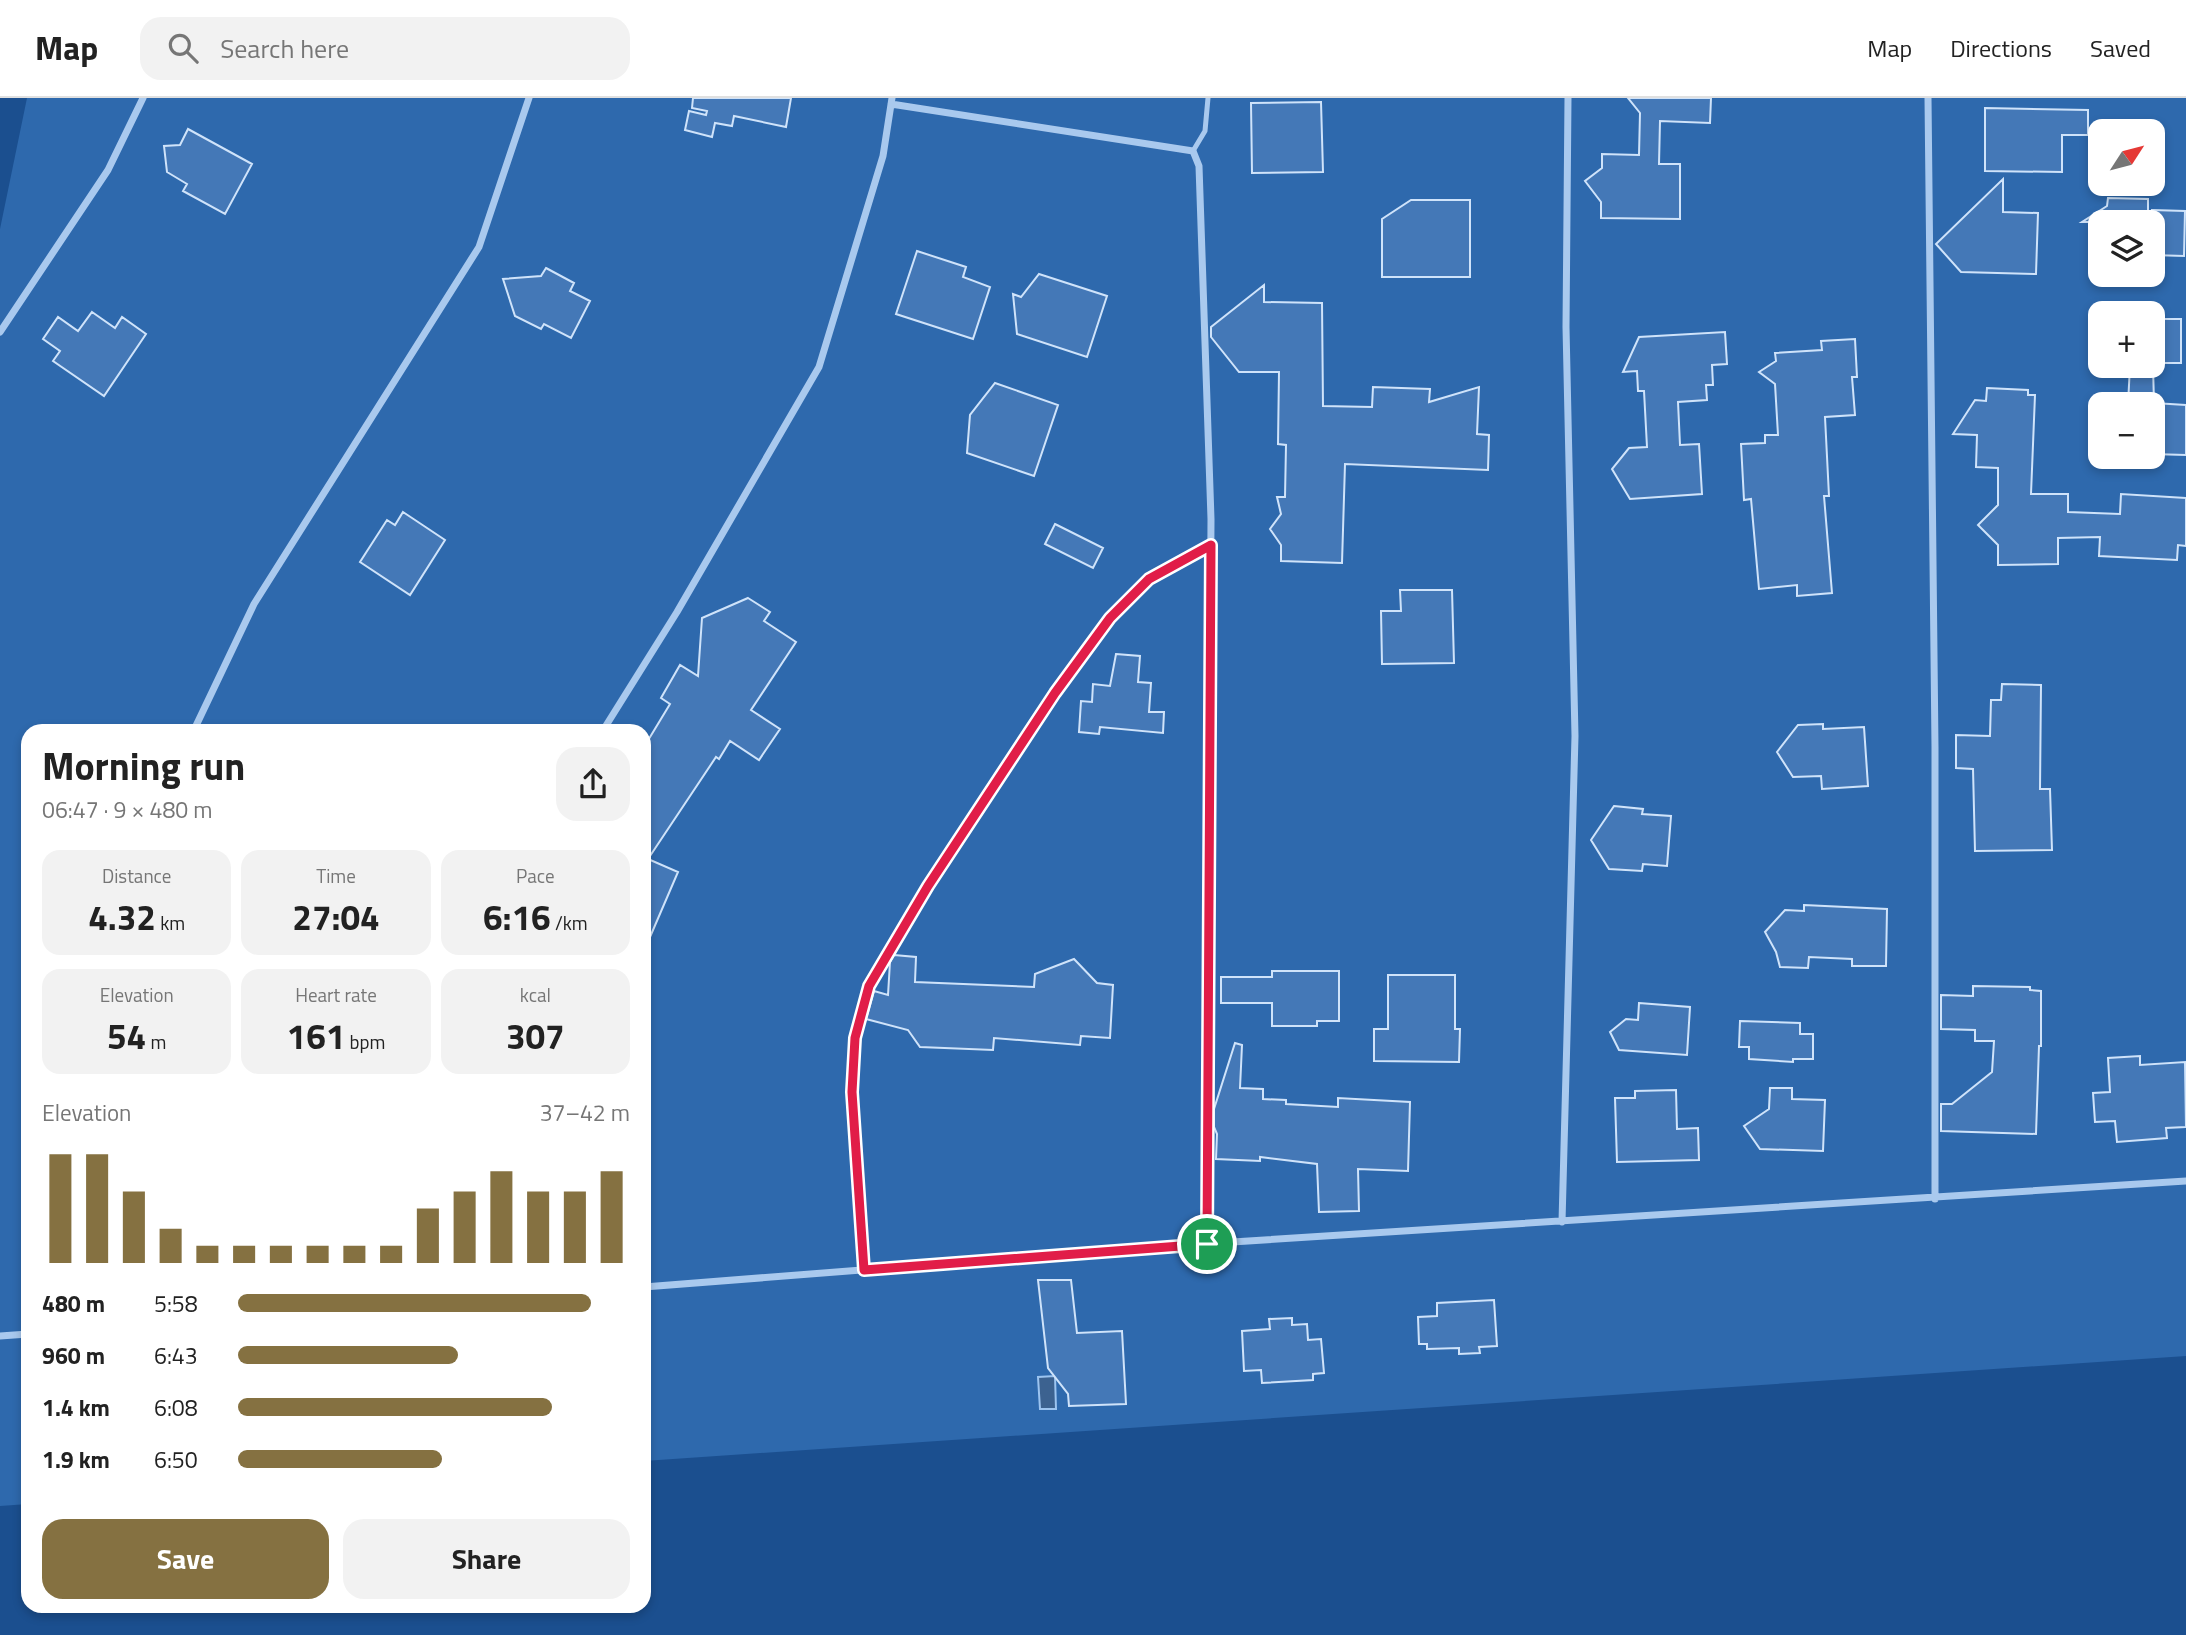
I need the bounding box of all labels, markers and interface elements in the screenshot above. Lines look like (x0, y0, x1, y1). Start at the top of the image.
search box (140, 17, 630, 80)
text: Map (35, 23, 98, 73)
icon: search (164, 29, 202, 67)
text: Search here (220, 29, 349, 68)
text: Map (1867, 30, 1912, 66)
text: Directions (1950, 30, 2052, 66)
text: Saved (2090, 30, 2151, 66)
north arrow (2088, 119, 2165, 196)
map controls (2088, 119, 2165, 469)
button: layers (2088, 210, 2165, 287)
button: + (2088, 301, 2165, 378)
button: − (2088, 392, 2165, 469)
text: Morning run (42, 737, 245, 795)
button: share (556, 747, 630, 821)
text: 06:47 · 9 × 480 m (42, 792, 212, 827)
text: Distance (102, 861, 171, 890)
text: Time (316, 861, 356, 890)
text: Pace (516, 861, 555, 890)
text: 4.32 (88, 890, 156, 944)
text: 27:04 (292, 890, 380, 944)
text: 6:16 (483, 890, 551, 944)
text: km (156, 908, 185, 937)
text: /km (551, 908, 588, 937)
text: Elevation (100, 980, 174, 1009)
text: Heart rate (295, 980, 377, 1009)
text: kcal (520, 980, 551, 1009)
text: 54 (107, 1009, 146, 1063)
text: 161 (287, 1009, 345, 1063)
text: 307 (506, 1009, 565, 1063)
text: m (146, 1027, 166, 1056)
text: bpm (345, 1027, 385, 1056)
text: Elevation (42, 1095, 131, 1130)
text: 37–42 m (540, 1095, 630, 1130)
pin (1177, 1214, 1237, 1274)
icon: arrive (1188, 1225, 1226, 1263)
text: 480 m (42, 1286, 105, 1321)
text: 5:58 (154, 1286, 198, 1321)
text: 960 m (42, 1338, 105, 1373)
text: 6:43 (154, 1338, 198, 1373)
text: 1.4 km (42, 1390, 110, 1425)
text: 6:08 (154, 1390, 198, 1425)
text: 1.9 km (42, 1442, 110, 1477)
text: 6:50 (154, 1442, 198, 1477)
button: Save (42, 1519, 329, 1599)
button: Share (343, 1519, 630, 1599)

